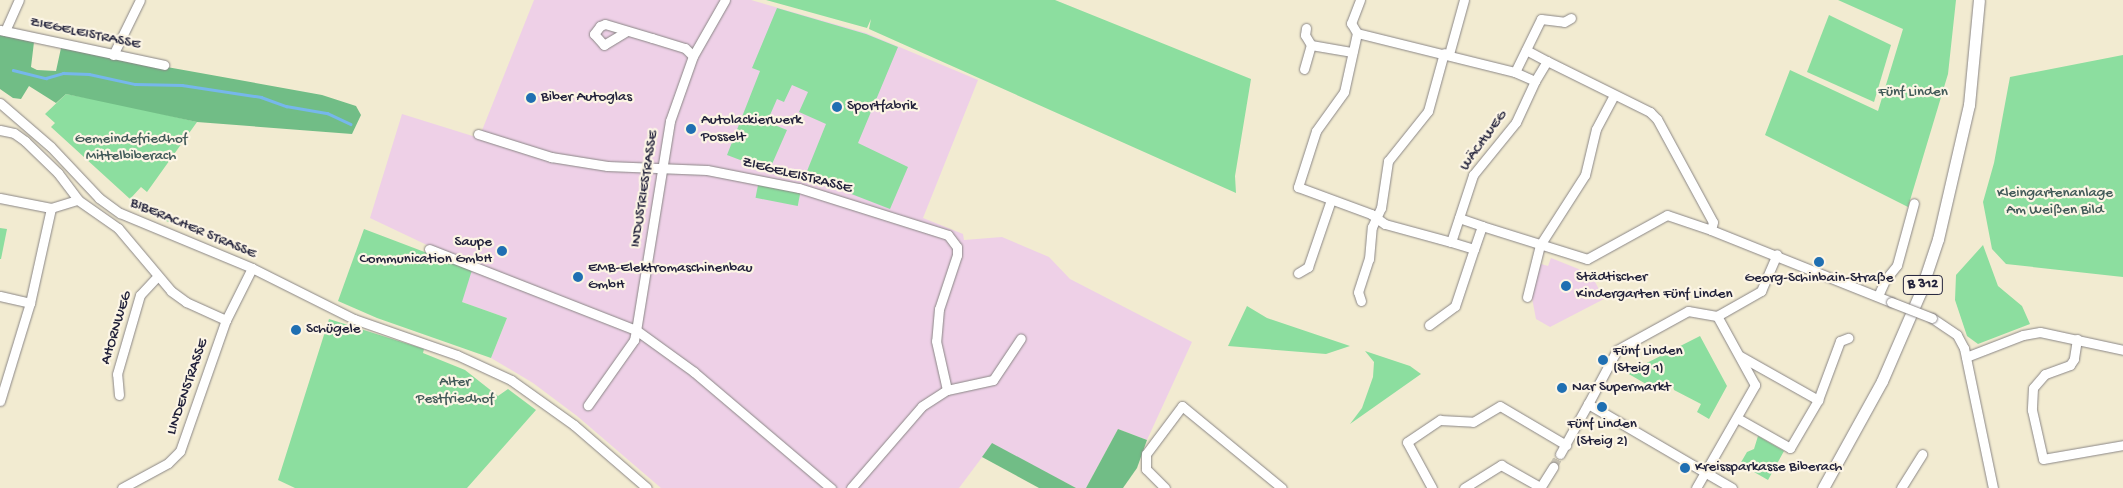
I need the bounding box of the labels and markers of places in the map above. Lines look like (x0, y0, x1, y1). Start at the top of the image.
place label: Biber Autoglas (541, 89, 632, 107)
marker: Biber Autoglas (525, 92, 537, 104)
place label: Sportfabrik (847, 98, 917, 116)
marker: Sportfabrik (831, 101, 843, 113)
place label: Autolackierwerk Posselt (701, 111, 802, 146)
marker: Autolackierwerk Posselt (685, 123, 697, 135)
place label: Saupe Communication GmbH (360, 233, 492, 268)
marker: Saupe Communication GmbH (496, 245, 508, 257)
marker: Georg-Schinbain-Straße (1813, 256, 1825, 268)
place label: EMB-Elektromaschinenbau GmbH (588, 259, 753, 294)
place label: Städtischer Kindergarten Fünf Linden (1576, 268, 1733, 303)
place label: Georg-Schinbain-Straße (1745, 270, 1893, 288)
marker: EMB-Elektromaschinenbau GmbH (572, 271, 584, 283)
marker: Städtischer Kindergarten Fünf Linden (1560, 280, 1572, 292)
place label: Schügele (306, 321, 360, 339)
marker: Schügele (290, 324, 302, 336)
place label: Fünf Linden (Steig 1) (1613, 342, 1683, 377)
marker: Fünf Linden (Steig 1) (1597, 354, 1609, 366)
place label: Nar Supermarkt (1572, 379, 1671, 397)
marker: Nar Supermarkt (1556, 382, 1568, 394)
marker: Fünf Linden (Steig 2) (1596, 401, 1608, 413)
place label: Fünf Linden (Steig 2) (1567, 415, 1637, 450)
place label: Kreissparkasse Biberach (1695, 459, 1842, 477)
marker: Kreissparkasse Biberach (1679, 462, 1691, 474)

